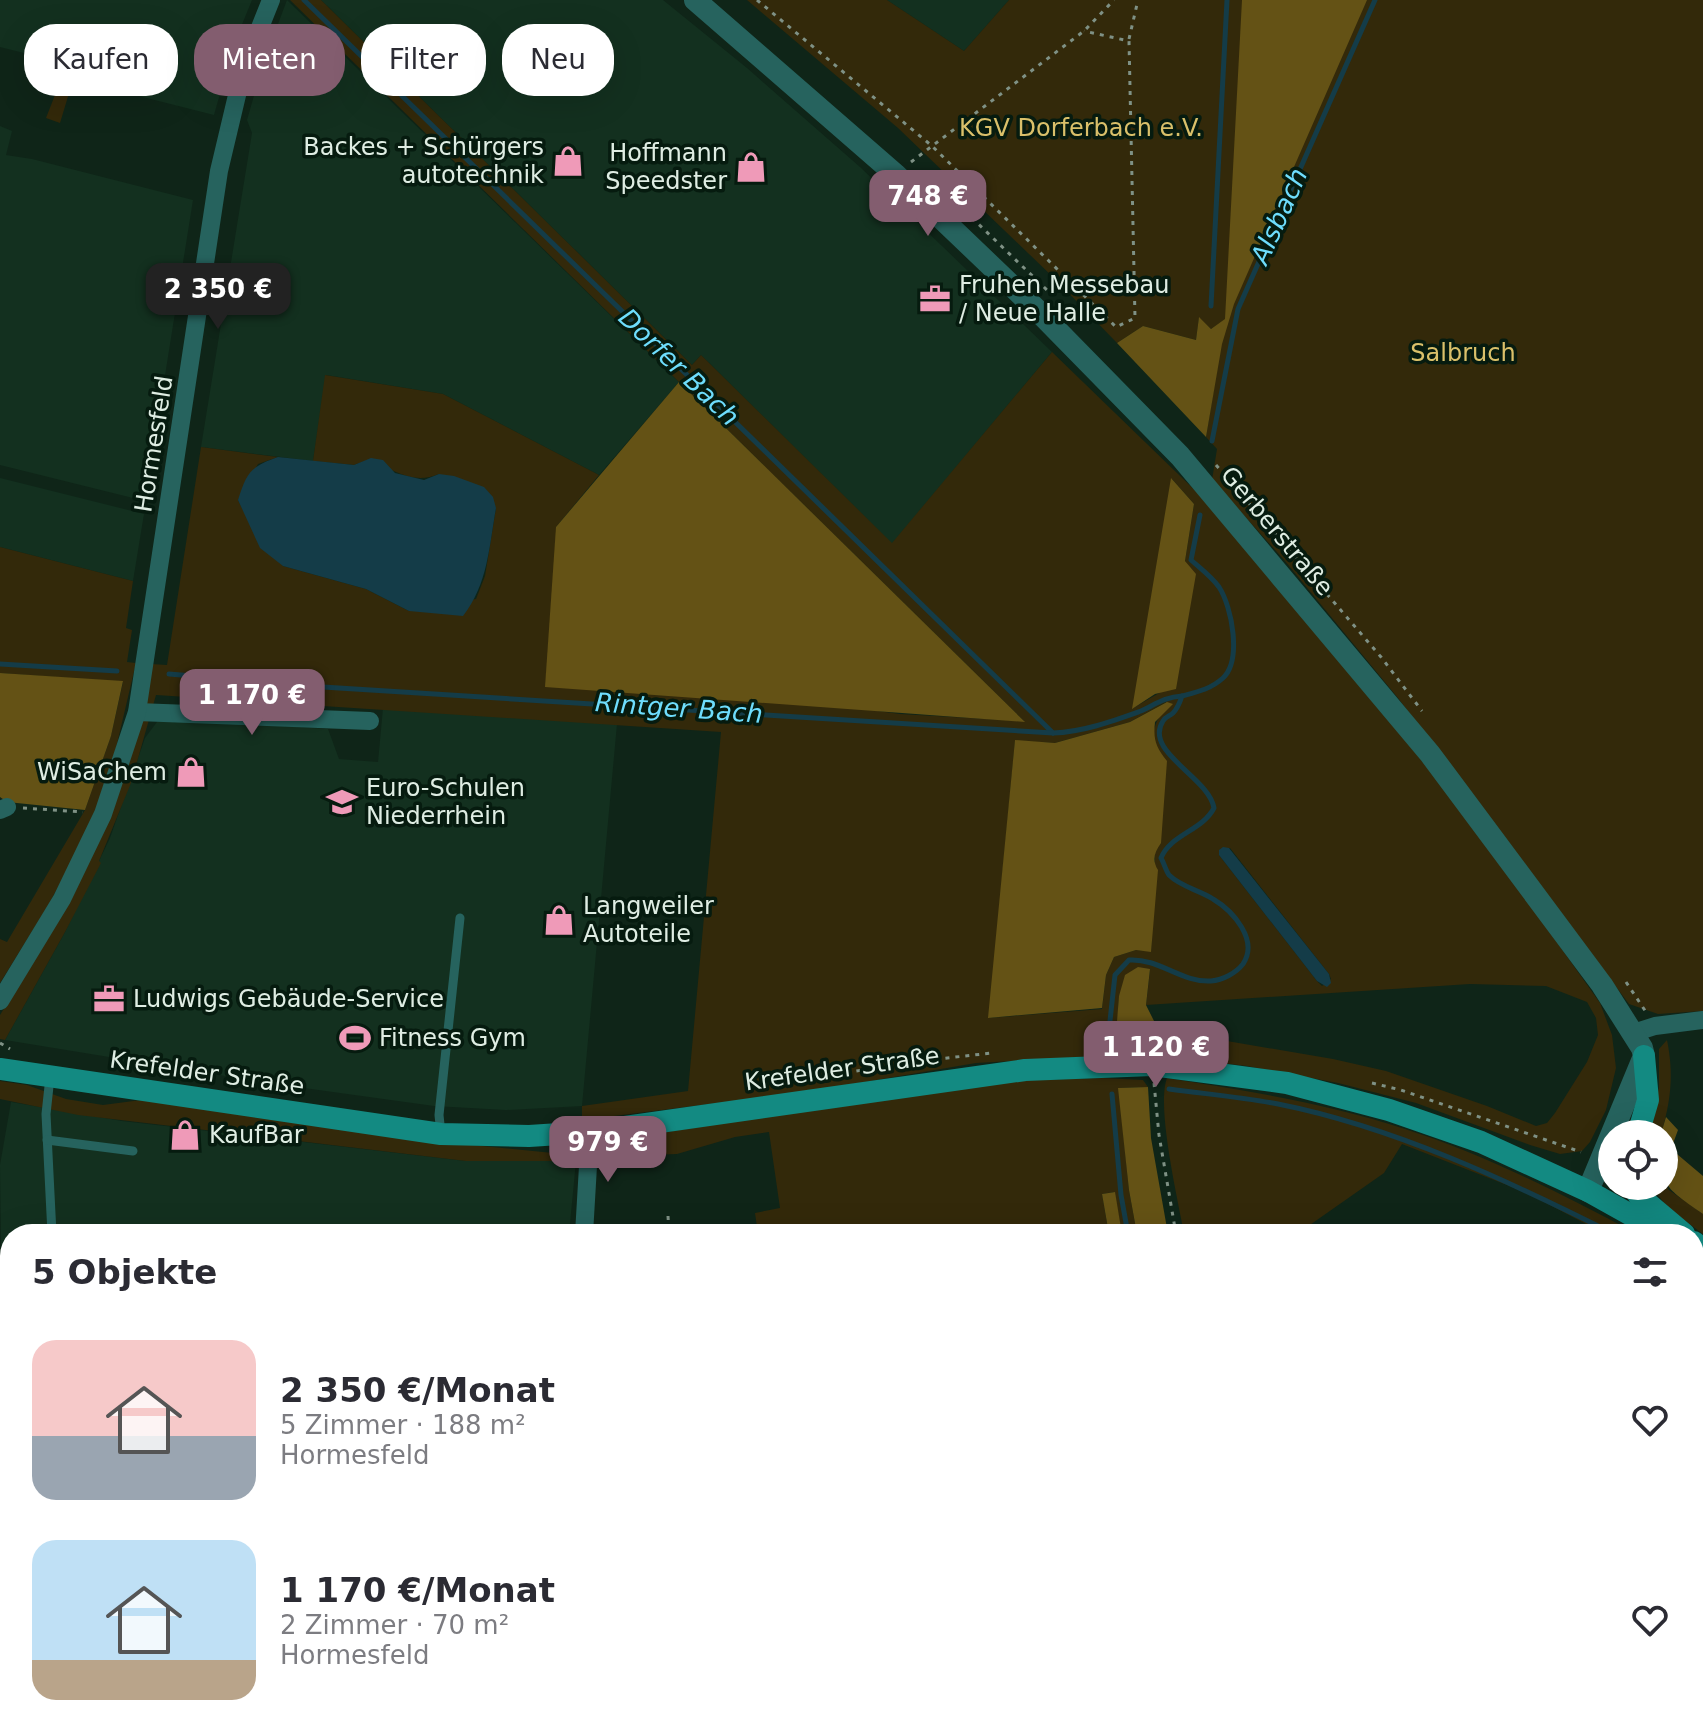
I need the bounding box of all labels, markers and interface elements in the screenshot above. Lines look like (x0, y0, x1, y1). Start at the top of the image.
chip: Kaufen (24, 24, 178, 96)
chip: Mieten (194, 24, 345, 96)
chip: Filter (361, 24, 486, 96)
chip: Neu (502, 24, 614, 96)
park label: KGV Dorferbach e.V. (959, 114, 1203, 142)
place label: Backes + Schürgers autotechnik (303, 133, 544, 189)
place label: Hoffmann Speedster (605, 139, 727, 195)
shop icon: Backes + Schürgers autotechnik (551, 144, 585, 178)
shop icon: Hoffmann Speedster (734, 150, 768, 184)
water label: Alsbach (1244, 163, 1313, 270)
pin: 748 € (872, 170, 984, 238)
text: 748 € (887, 181, 969, 211)
pin: 2 350 € (144, 263, 292, 331)
place label: Fruhen Messebau / Neue Halle (959, 271, 1169, 327)
text: 2 350 € (164, 274, 272, 304)
office icon: Fruhen Messebau / Neue Halle (918, 282, 952, 316)
water label: Dorfer Bach (613, 302, 745, 432)
park label: Salbruch (1410, 339, 1516, 367)
street label: Hormesfeld (129, 374, 179, 514)
street label: Gerberstraße (1215, 461, 1339, 601)
pin: 1 170 € (178, 669, 326, 737)
text: 1 170 € (198, 680, 306, 710)
water label: Rintger Bach (594, 687, 764, 729)
shop icon: WiSaChem (174, 755, 208, 789)
place label: WiSaChem (37, 758, 167, 786)
place label: Euro-Schulen Niederrhein (366, 774, 525, 830)
school or university icon: Euro-Schulen Niederrhein (325, 785, 359, 819)
place label: Langweiler Autoteile (583, 892, 714, 948)
shop icon: Langweiler Autoteile (542, 903, 576, 937)
office icon: Ludwigs Gebäude-Service (92, 982, 126, 1016)
place label: Ludwigs Gebäude-Service (133, 985, 444, 1013)
sports icon: Fitness Gym (338, 1021, 372, 1055)
pin: 1 120 € (1082, 1021, 1230, 1089)
place label: Fitness Gym (379, 1024, 526, 1052)
text: 1 120 € (1102, 1032, 1210, 1062)
street label: Krefelder Straße (743, 1041, 941, 1097)
street label: Krefelder Straße (108, 1045, 306, 1101)
pin: 979 € (552, 1116, 664, 1184)
shop icon: KaufBar (168, 1118, 202, 1152)
map controls (1598, 1120, 1678, 1200)
button: locate (1598, 1120, 1678, 1200)
place label: KaufBar (209, 1121, 304, 1149)
text: 979 € (567, 1127, 649, 1157)
icon: filters (1628, 1250, 1672, 1294)
text: 5 Objekte (32, 1252, 217, 1292)
text: 2 350 €/Monat (280, 1370, 555, 1410)
icon: home (96, 1372, 192, 1468)
icon: heart (1628, 1398, 1672, 1442)
text: 5 Zimmer · 188 m² (280, 1410, 526, 1440)
text: Hormesfeld (280, 1440, 429, 1470)
text: 1 170 €/Monat (280, 1570, 555, 1610)
icon: home (96, 1572, 192, 1668)
icon: heart (1628, 1598, 1672, 1642)
text: 2 Zimmer · 70 m² (280, 1610, 509, 1640)
text: Hormesfeld (280, 1640, 429, 1670)

